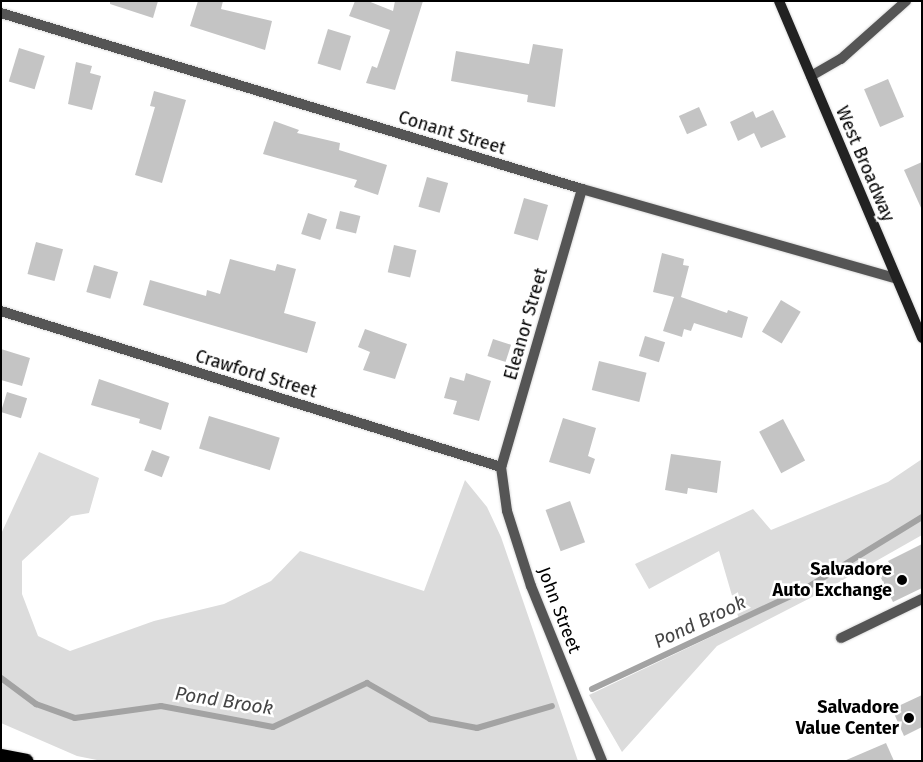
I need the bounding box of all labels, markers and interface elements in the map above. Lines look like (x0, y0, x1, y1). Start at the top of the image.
street label: West Broadway (831, 103, 899, 225)
street label: Conant Street (396, 106, 508, 160)
street label: Eleanor Street (500, 265, 552, 383)
street label: Crawford Street (193, 345, 319, 403)
place label: Salvadore Auto Exchange (773, 559, 892, 602)
street label: John Street (533, 564, 585, 656)
marker: Salvadore Auto Exchange (896, 574, 908, 586)
water label: Pond Brook (650, 591, 750, 653)
water label: Pond Brook (173, 682, 275, 720)
place label: Salvadore Value Center (796, 697, 899, 740)
marker: Salvadore Value Center (903, 712, 915, 724)

